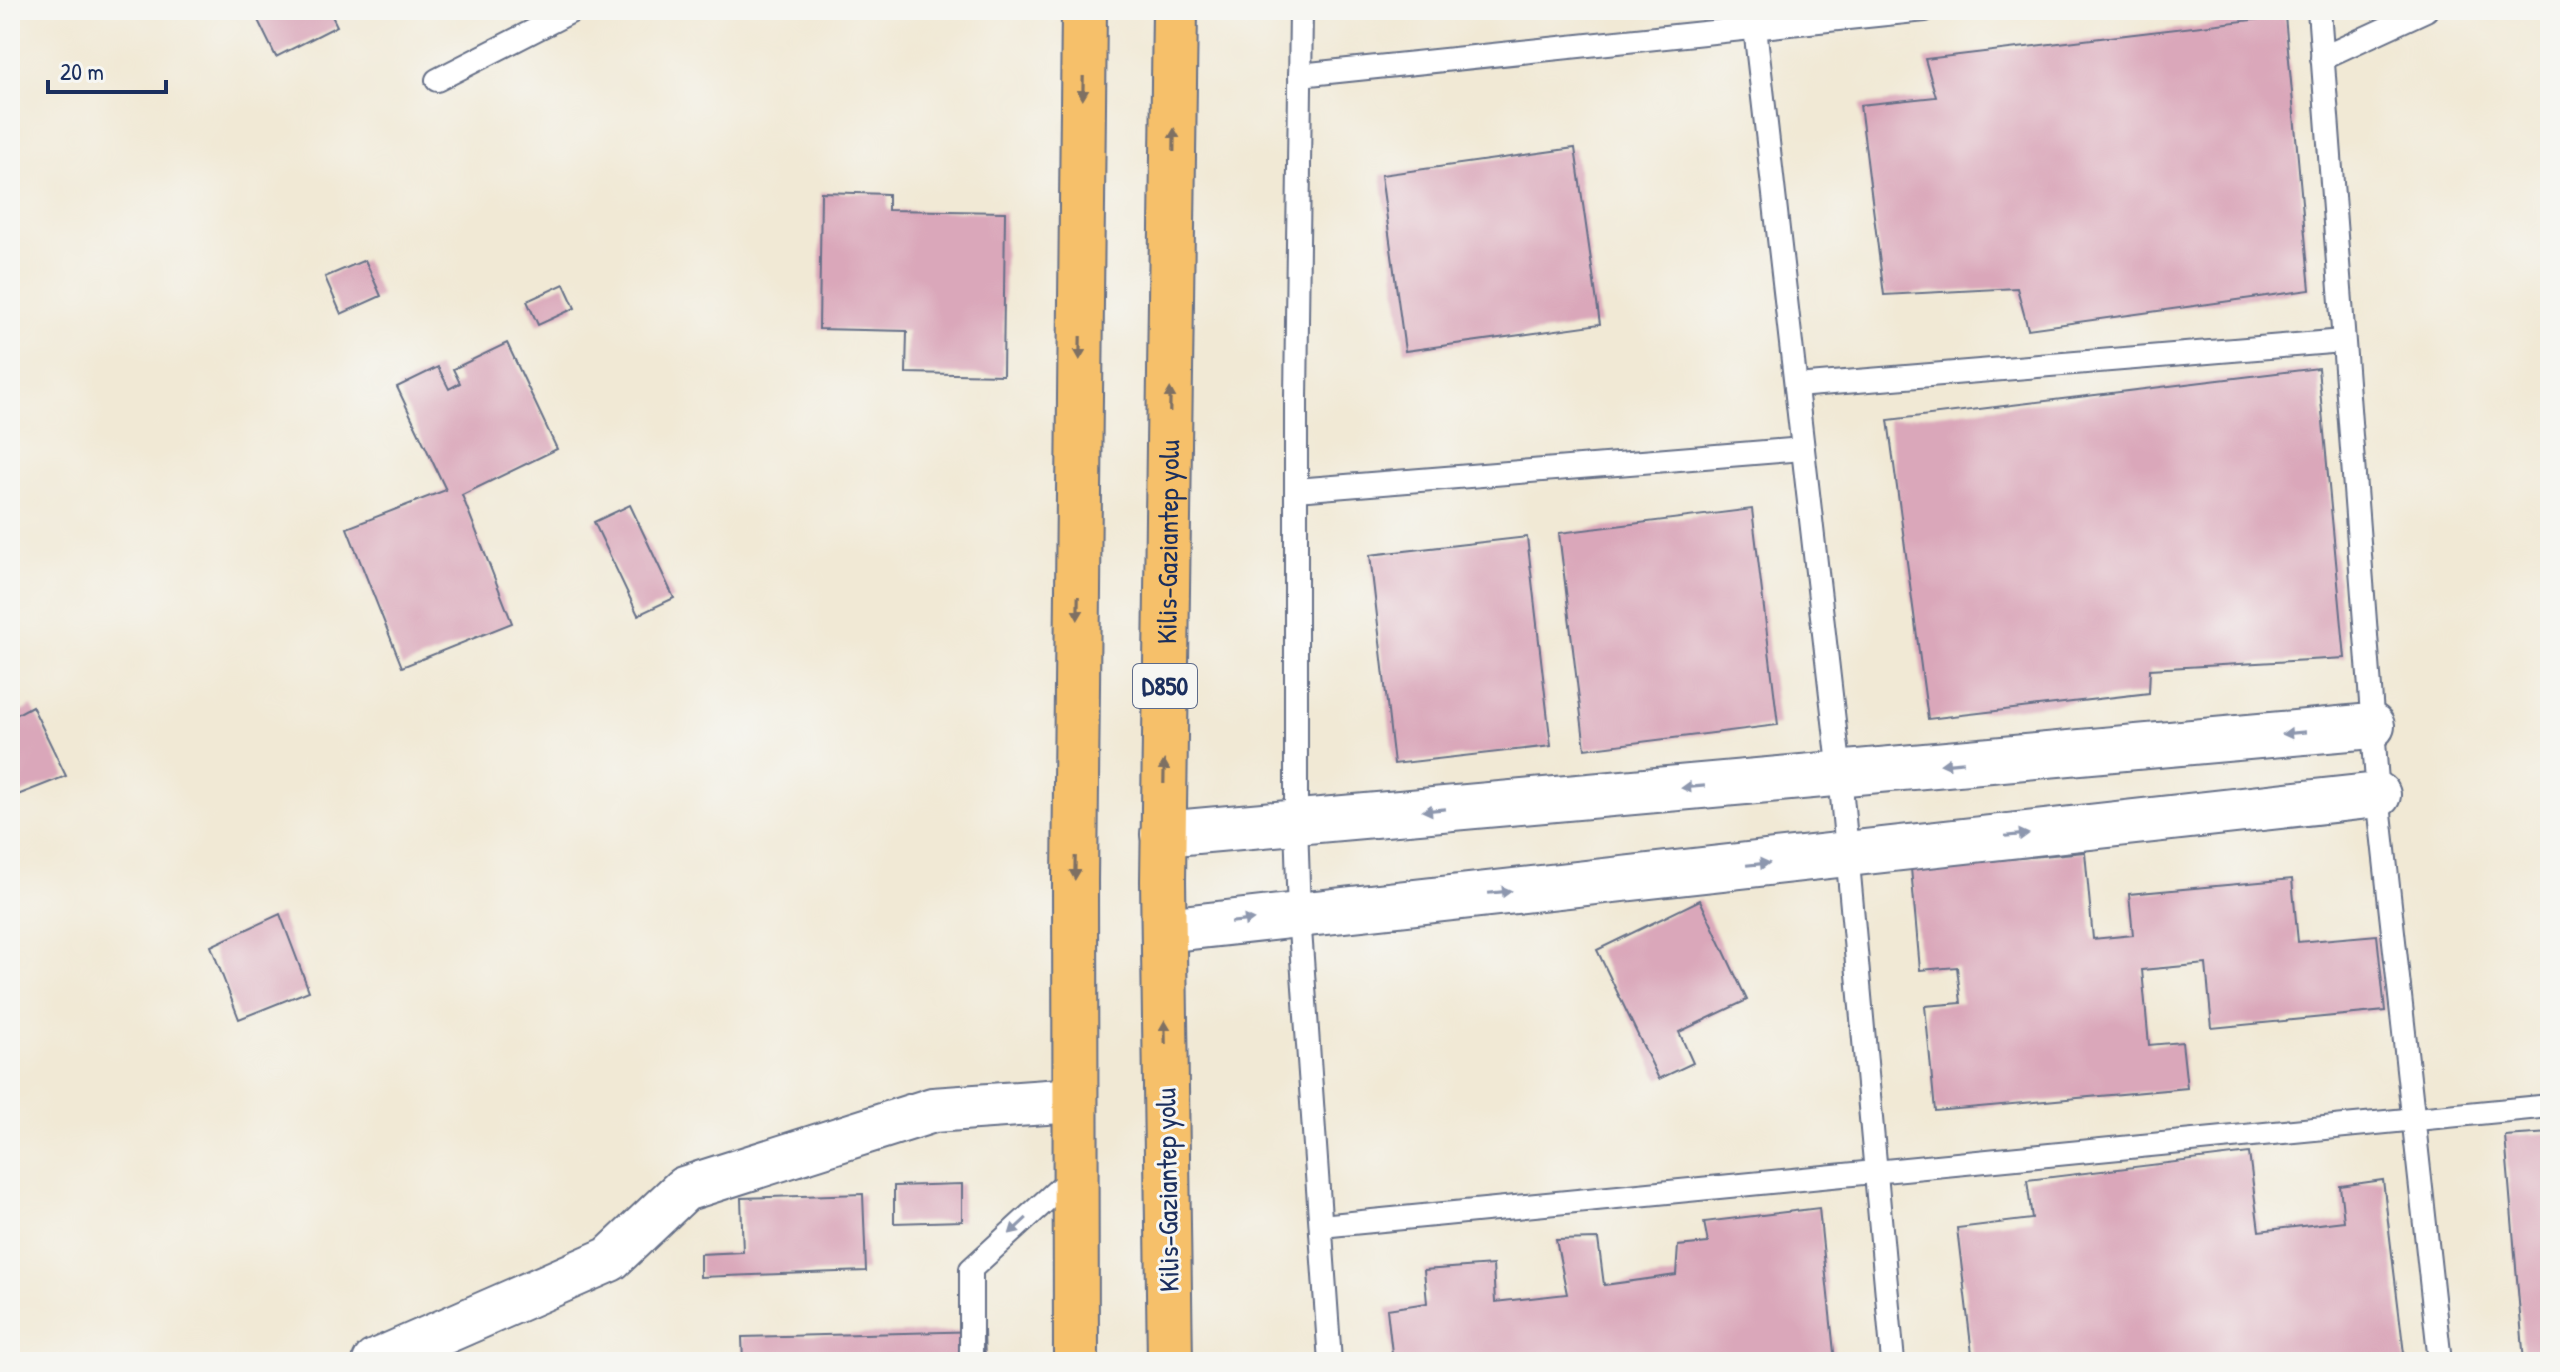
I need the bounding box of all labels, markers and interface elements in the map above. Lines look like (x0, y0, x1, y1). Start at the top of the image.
scale bar (48, 44, 166, 94)
text: 20 m (60, 55, 104, 87)
one-way arrow (1077, 76, 1089, 101)
one-way arrow (1167, 127, 1180, 152)
one-way arrow (1074, 336, 1087, 361)
one-way arrow (1164, 387, 1176, 412)
street label: Kilis-Gaziantep yolu (1147, 440, 1188, 644)
one-way arrow (1072, 596, 1084, 621)
road number: D850 (1133, 664, 1197, 708)
one-way arrow (2281, 726, 2306, 739)
one-way arrow (1939, 757, 1964, 770)
one-way arrow (1158, 759, 1170, 784)
one-way arrow (1680, 780, 1705, 793)
one-way arrow (1421, 803, 1446, 816)
one-way arrow (2005, 829, 2030, 842)
one-way arrow (1069, 856, 1081, 881)
one-way arrow (1746, 857, 1771, 870)
one-way arrow (1488, 886, 1513, 899)
one-way arrow (1229, 915, 1254, 928)
one-way arrow (1159, 1019, 1172, 1044)
street label: Kilis-Gaziantep yolu (1146, 1088, 1188, 1292)
one-way arrow (1009, 1216, 1028, 1234)

